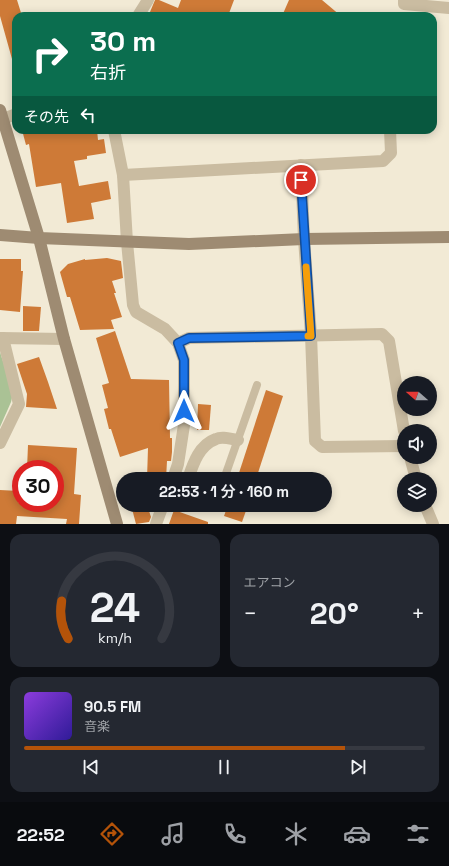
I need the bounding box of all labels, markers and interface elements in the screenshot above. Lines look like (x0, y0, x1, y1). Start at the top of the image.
text: 30 m (90, 23, 156, 59)
icon: right (24, 28, 76, 80)
text: 右折 (90, 61, 126, 84)
icon: left (77, 104, 99, 126)
text: その先 (24, 107, 69, 126)
pin (284, 163, 318, 197)
icon: arrive (290, 169, 312, 191)
north arrow (397, 376, 437, 416)
map controls (397, 376, 437, 512)
position arrow (163, 390, 205, 432)
button: sound (397, 424, 437, 464)
speed limit sign: 30 (12, 460, 64, 512)
button: layers (397, 472, 437, 512)
text: 22:53 · 1 分 · 160 m (159, 482, 289, 501)
text: エアコン (244, 574, 296, 591)
text: 24 (90, 580, 140, 633)
text: 20° (310, 594, 359, 633)
text: − (244, 599, 257, 627)
text: + (411, 599, 425, 627)
text: km/h (98, 628, 132, 646)
text: 90.5 FM (84, 697, 141, 716)
text: 音楽 (84, 718, 110, 735)
icon: previous (80, 756, 102, 778)
icon: pause (213, 756, 235, 778)
icon: next (347, 756, 369, 778)
icon: directions (98, 820, 126, 848)
icon: music (159, 820, 187, 848)
icon: phone (221, 820, 249, 848)
icon: climate (282, 820, 310, 848)
icon: car (343, 820, 371, 848)
icon: filters (404, 820, 432, 848)
text: 22:52 (17, 823, 65, 846)

